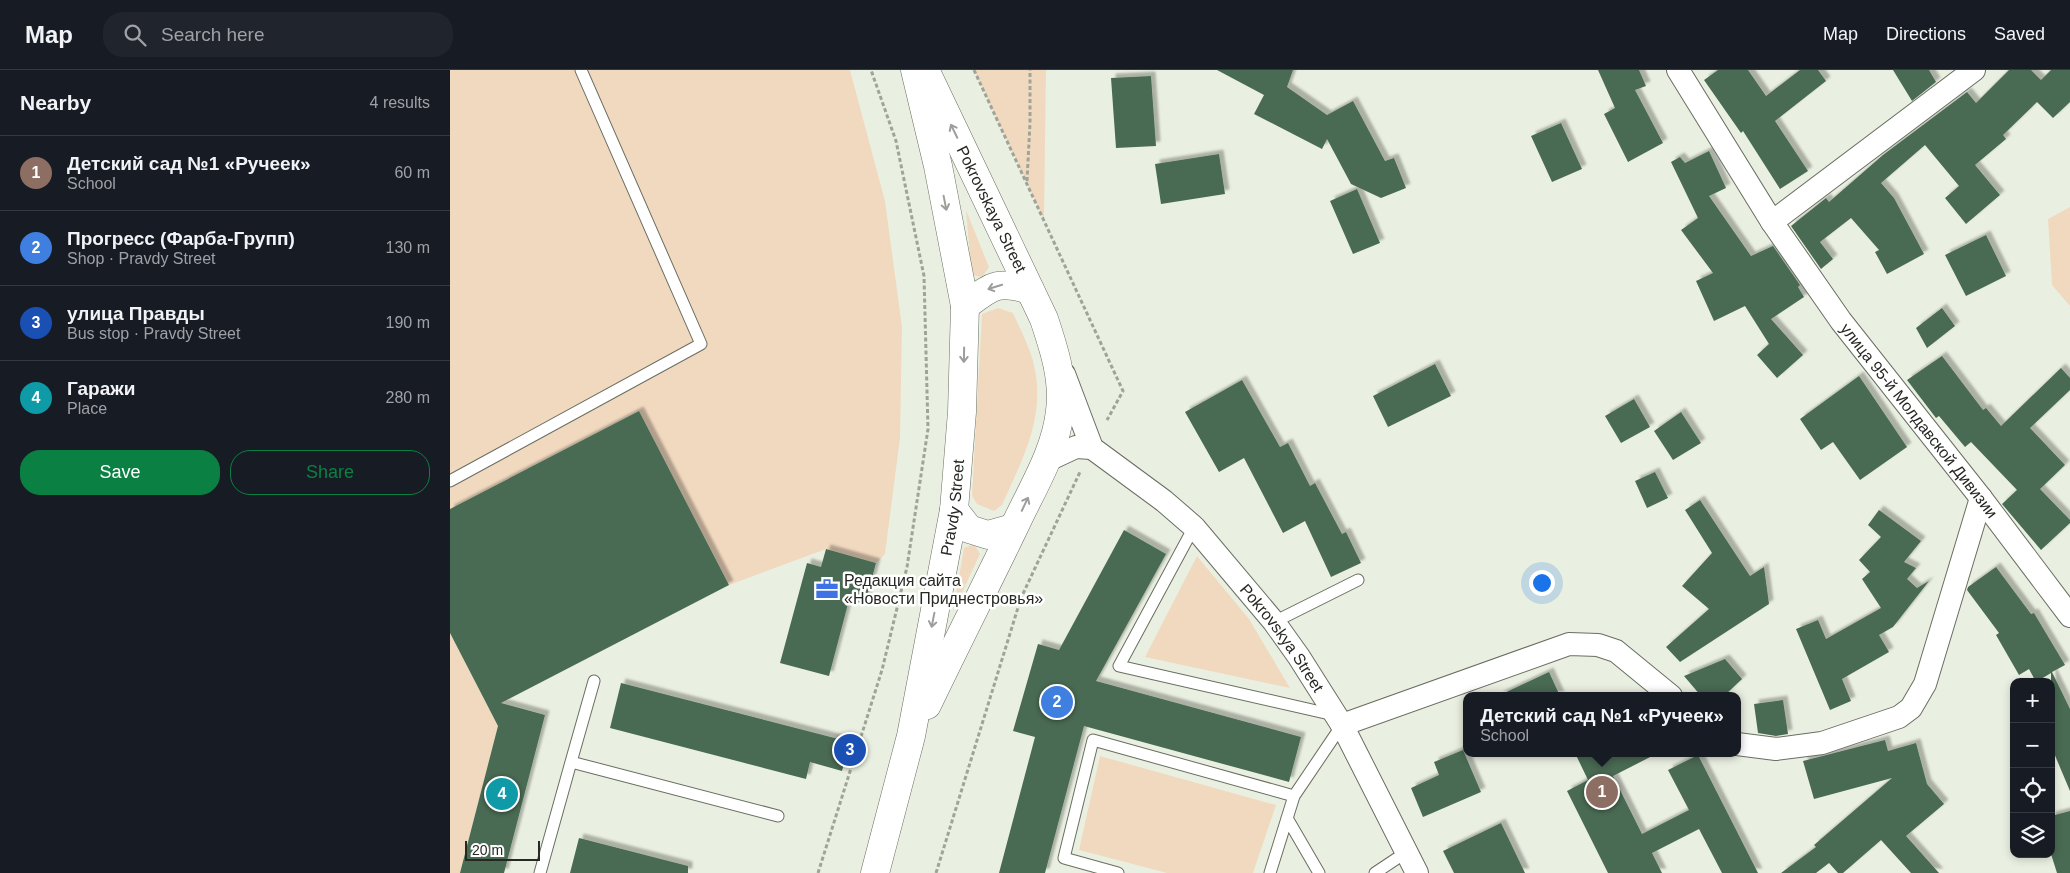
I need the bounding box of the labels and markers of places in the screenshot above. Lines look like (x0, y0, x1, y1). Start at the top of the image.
place label: Редакция сайта «Новости Приднестровья» (844, 572, 1043, 607)
office icon: Редакция сайта «Новости Приднестровья» (814, 576, 840, 602)
pin: 2 (1041, 683, 1073, 721)
pin: 3 (834, 731, 866, 769)
pin: 1 (1586, 773, 1618, 811)
pin: 4 (486, 775, 518, 813)

